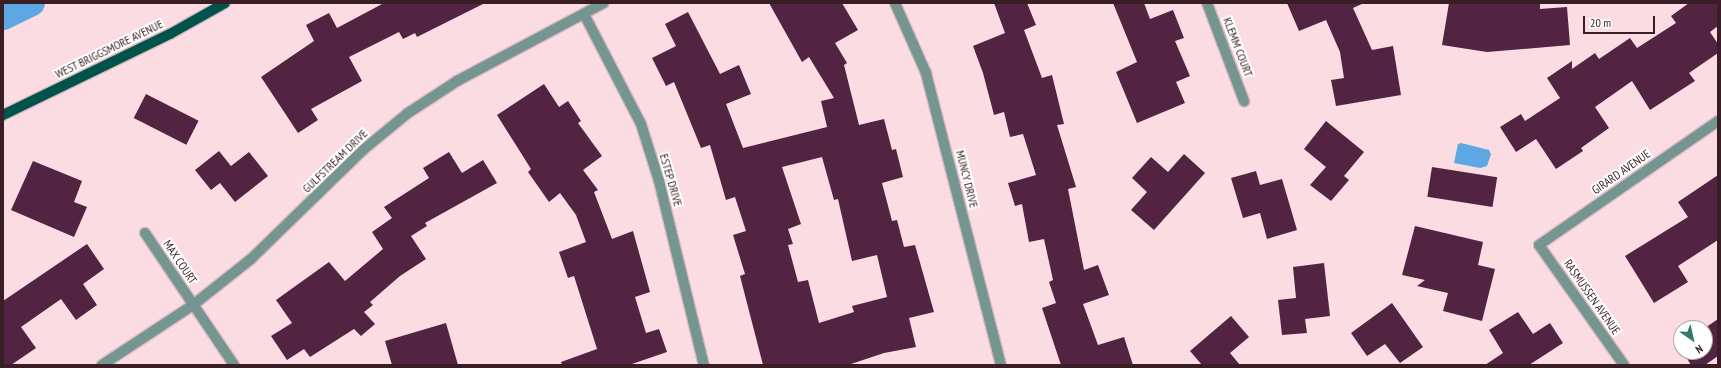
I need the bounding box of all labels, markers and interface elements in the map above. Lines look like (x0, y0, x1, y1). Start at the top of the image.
scale bar (1585, 8, 1657, 34)
street label: KLEMM COURT (1220, 15, 1256, 79)
text: 20 m (1590, 15, 1611, 30)
street label: WEST BRIGGSMORE AVENUE (52, 16, 166, 82)
street label: GULFSTREAM DRIVE (299, 126, 371, 196)
street label: GIRARD AVENUE (1589, 147, 1653, 197)
street label: MUNCY DRIVE (953, 149, 981, 209)
street label: ESTEP DRIVE (657, 152, 685, 208)
street label: MAX COURT (160, 237, 200, 287)
street label: RASMUSSEN AVENUE (1561, 257, 1623, 337)
north arrow (1673, 320, 1713, 360)
text: N (1693, 342, 1706, 357)

